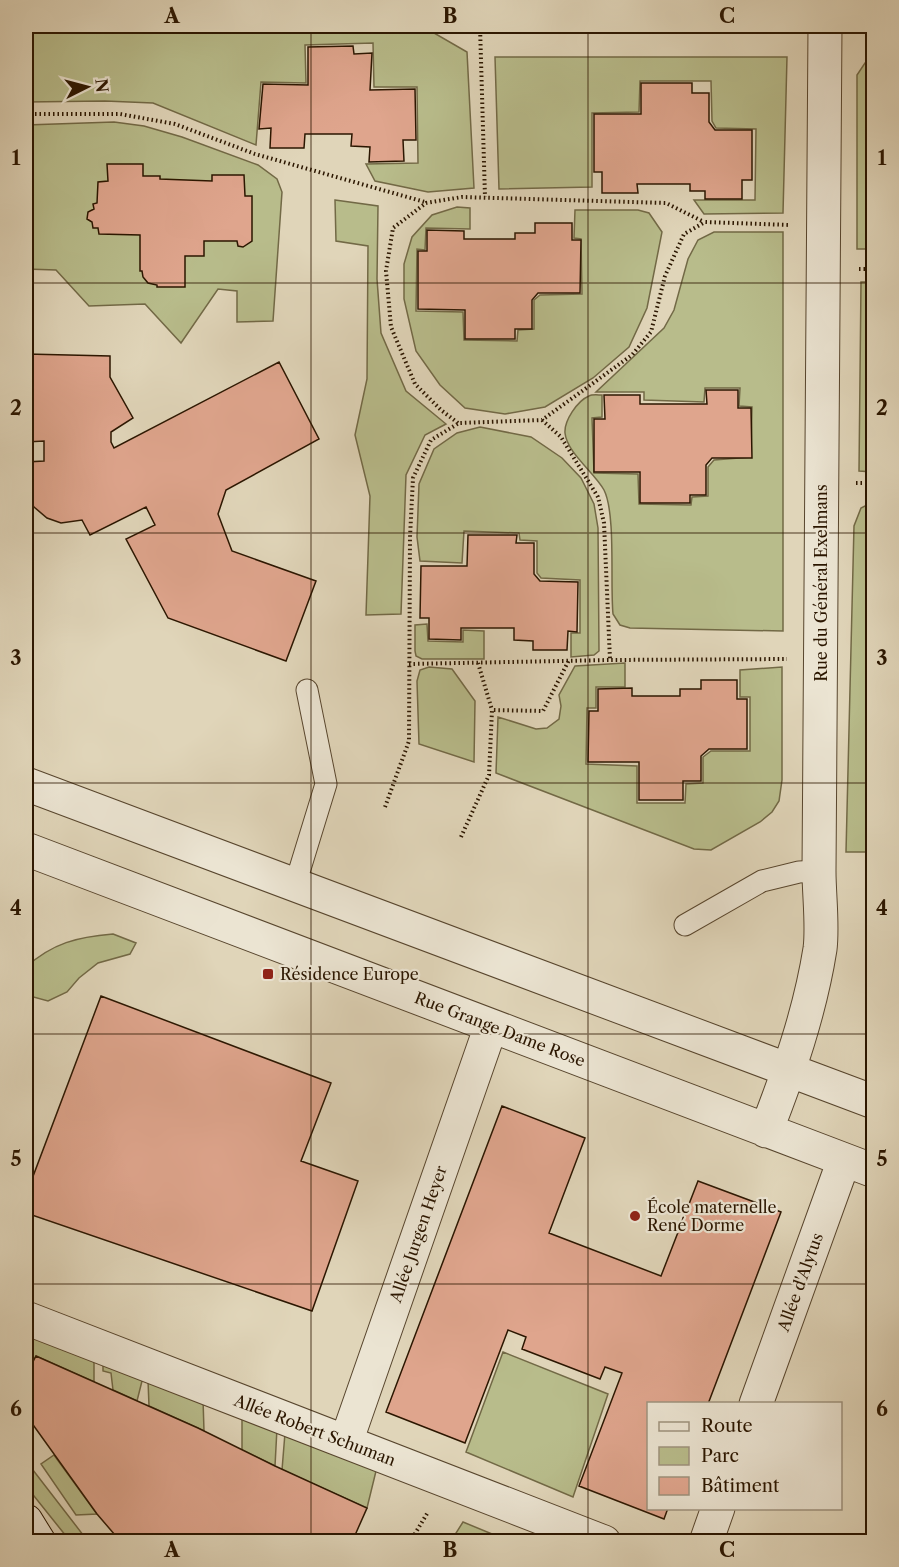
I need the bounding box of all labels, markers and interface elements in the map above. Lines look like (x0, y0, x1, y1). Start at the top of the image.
text: A (163, 4, 180, 28)
text: B (443, 4, 458, 28)
text: C (719, 4, 735, 28)
north arrow (57, 57, 117, 117)
text: N (91, 77, 113, 93)
text: 1 (12, 146, 21, 170)
text: 1 (878, 146, 887, 170)
text: 2 (10, 396, 22, 420)
text: 2 (876, 396, 888, 420)
street label: Rue du Général Exelmans (811, 484, 831, 682)
text: 3 (10, 646, 22, 670)
text: 3 (876, 646, 888, 670)
text: 4 (10, 896, 22, 920)
text: 4 (876, 896, 888, 920)
place label: Résidence Europe (280, 964, 419, 984)
marker: Résidence Europe (261, 967, 275, 981)
street label: Rue Grange Dame Rose (412, 987, 588, 1071)
text: 5 (10, 1147, 22, 1171)
text: 5 (876, 1147, 888, 1171)
street label: Allée Jurgen Heyer (385, 1163, 451, 1306)
place label: École maternelle René Dorme (647, 1197, 776, 1235)
marker: École maternelle René Dorme (628, 1209, 642, 1223)
street label: Allée d'Alytus (773, 1230, 827, 1335)
street label: Allée Robert Schuman (230, 1390, 399, 1470)
text: 6 (10, 1397, 22, 1421)
text: 6 (876, 1397, 888, 1421)
legend (647, 1402, 842, 1510)
text: Route (701, 1415, 753, 1437)
text: Parc (701, 1445, 739, 1467)
text: Bâtiment (701, 1475, 780, 1497)
text: A (163, 1538, 180, 1562)
text: B (443, 1538, 458, 1562)
text: C (719, 1538, 735, 1562)

